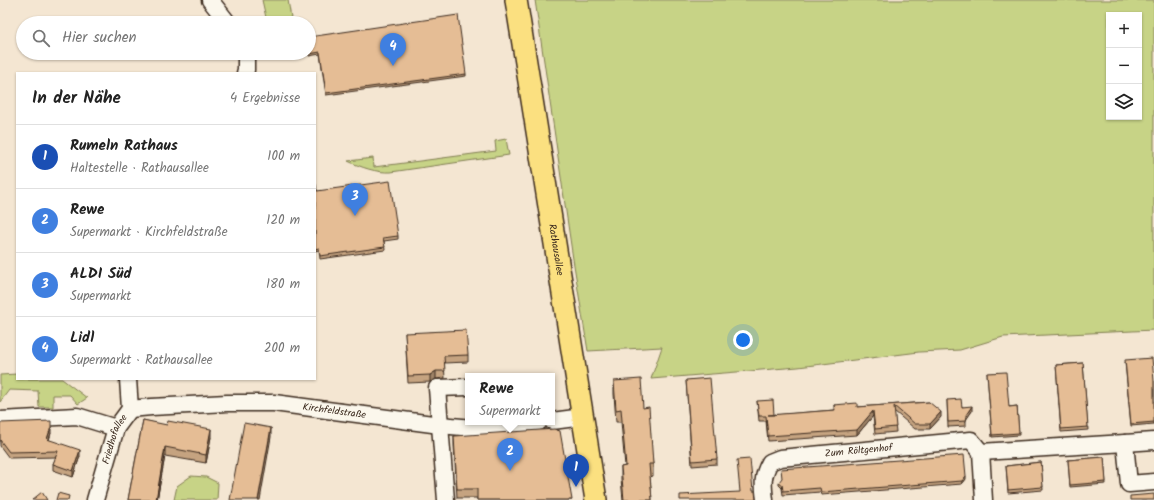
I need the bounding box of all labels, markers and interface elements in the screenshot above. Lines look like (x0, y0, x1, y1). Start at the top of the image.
map controls (1106, 12, 1142, 120)
button: + (1106, 12, 1142, 48)
search box (16, 16, 316, 60)
text: Hier suchen (62, 26, 136, 50)
icon: search (30, 27, 52, 49)
pin: 4 (380, 33, 406, 66)
button: − (1106, 48, 1142, 84)
button: layers (1106, 84, 1142, 120)
text: In der Nähe (32, 85, 121, 112)
text: 4 Ergebnisse (230, 88, 300, 109)
text: Rumeln Rathaus (70, 134, 178, 158)
text: 1 (43, 146, 47, 167)
text: 100 m (267, 146, 300, 167)
text: Haltestelle · Rathausallee (70, 158, 209, 179)
pin: 3 (342, 183, 368, 216)
text: Rewe (70, 198, 104, 222)
text: 2 (41, 210, 49, 231)
text: 120 m (266, 210, 300, 231)
text: Supermarkt · Kirchfeldstraße (70, 222, 228, 243)
street label: Rathausallee (544, 223, 568, 277)
text: ALDI Süd (70, 262, 132, 286)
text: 3 (41, 274, 49, 295)
text: 180 m (266, 274, 300, 295)
text: Supermarkt (70, 286, 131, 307)
text: Lidl (70, 326, 94, 350)
your location (733, 330, 753, 350)
text: 4 (41, 338, 49, 359)
text: 200 m (264, 338, 300, 359)
text: Supermarkt · Rathausallee (70, 350, 213, 371)
popup (465, 373, 555, 425)
text: Rewe (479, 377, 514, 401)
street label: Kirchfeldstraße (302, 399, 367, 423)
text: Supermarkt (479, 401, 541, 422)
street label: Friedhofallee (98, 410, 132, 466)
pin: 2 (497, 438, 523, 471)
street label: Zum Röltgenhof (824, 439, 894, 462)
pin: 1 (563, 454, 589, 487)

